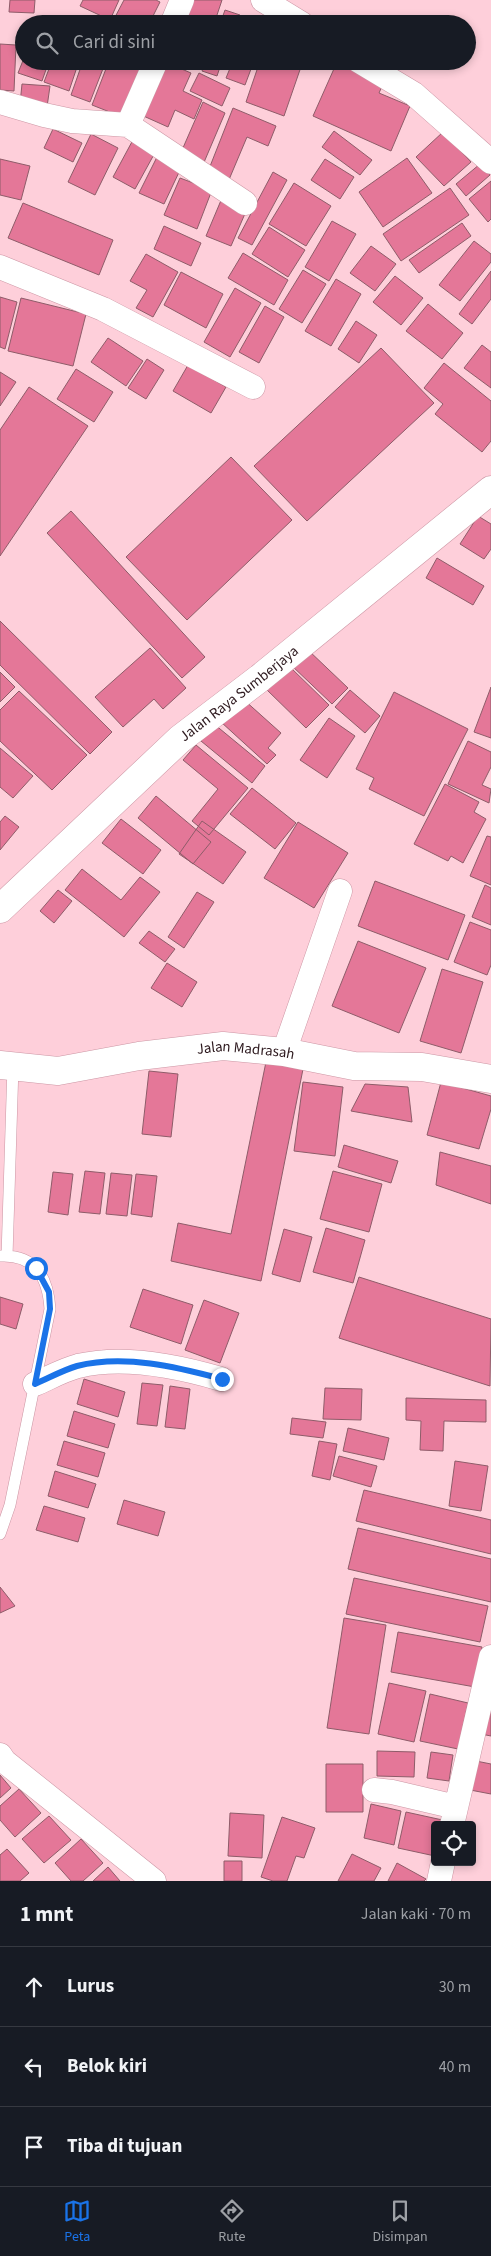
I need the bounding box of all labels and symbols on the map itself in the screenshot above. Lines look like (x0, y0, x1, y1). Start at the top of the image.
street label: Jalan Raya Sumberjaya (175, 641, 303, 747)
street label: Jalan Madrasah (195, 1036, 296, 1065)
route start (25, 1257, 48, 1280)
route end (211, 1368, 234, 1391)

